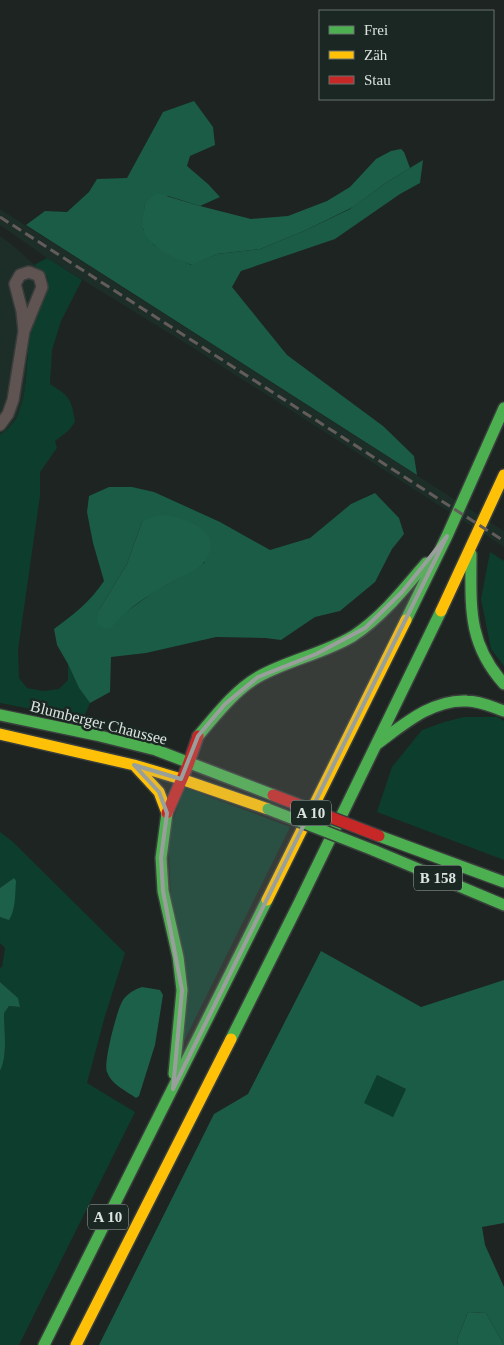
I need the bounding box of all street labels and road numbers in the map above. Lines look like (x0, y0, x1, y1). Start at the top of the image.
street label: Blumberger Chaussee (28, 697, 169, 749)
road number: A 10 (291, 800, 331, 826)
road number: B 158 (414, 866, 462, 890)
road number: A 10 (88, 1204, 128, 1230)

